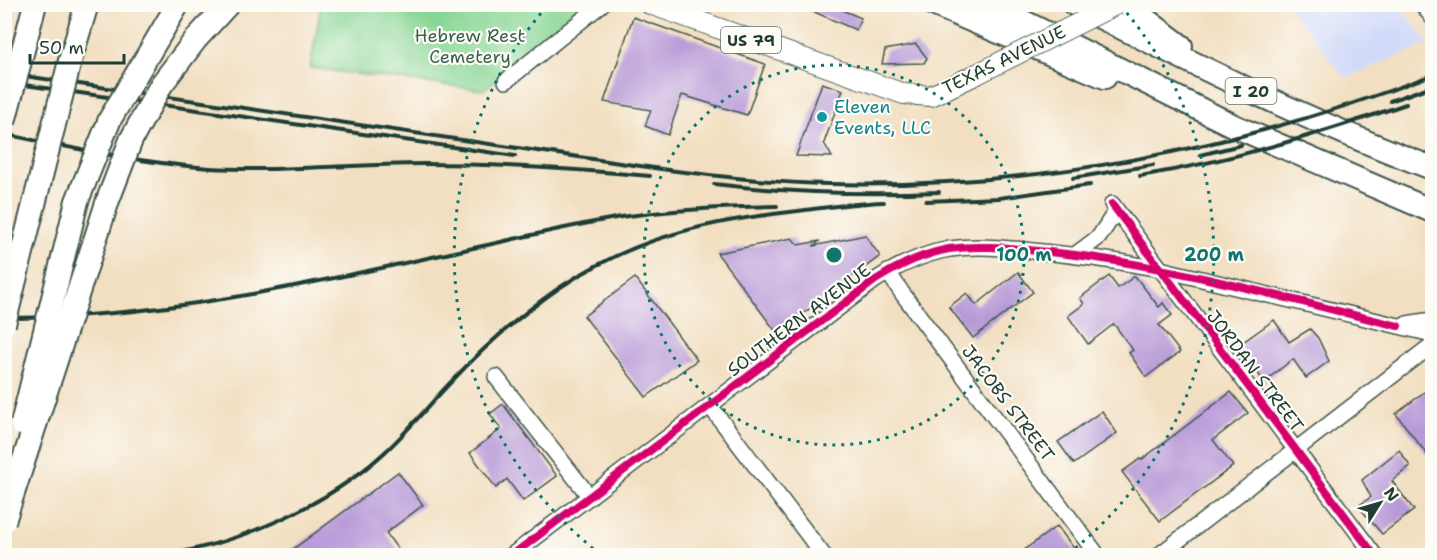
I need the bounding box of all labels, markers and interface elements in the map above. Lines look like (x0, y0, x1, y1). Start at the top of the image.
street label: TEXAS AVENUE (938, 20, 1070, 100)
park label: Hebrew Rest Cemetery (415, 24, 526, 69)
scale bar (30, 27, 124, 65)
road number: US 79 (721, 27, 781, 53)
text: 50 m (39, 36, 84, 60)
road number: I 20 (1226, 78, 1276, 104)
place label: Eleven Events, LLC (834, 95, 931, 140)
marker: Eleven Events, LLC (815, 110, 829, 124)
text: 100 m (996, 243, 1052, 267)
text: 200 m (1184, 243, 1245, 267)
centre of rings (824, 245, 844, 265)
street label: SOUTHERN AVENUE (722, 258, 876, 382)
street label: JORDAN STREET (1201, 305, 1309, 437)
street label: JACOBS STREET (956, 340, 1060, 466)
north arrow (1350, 473, 1410, 533)
text: N (1379, 483, 1404, 506)

